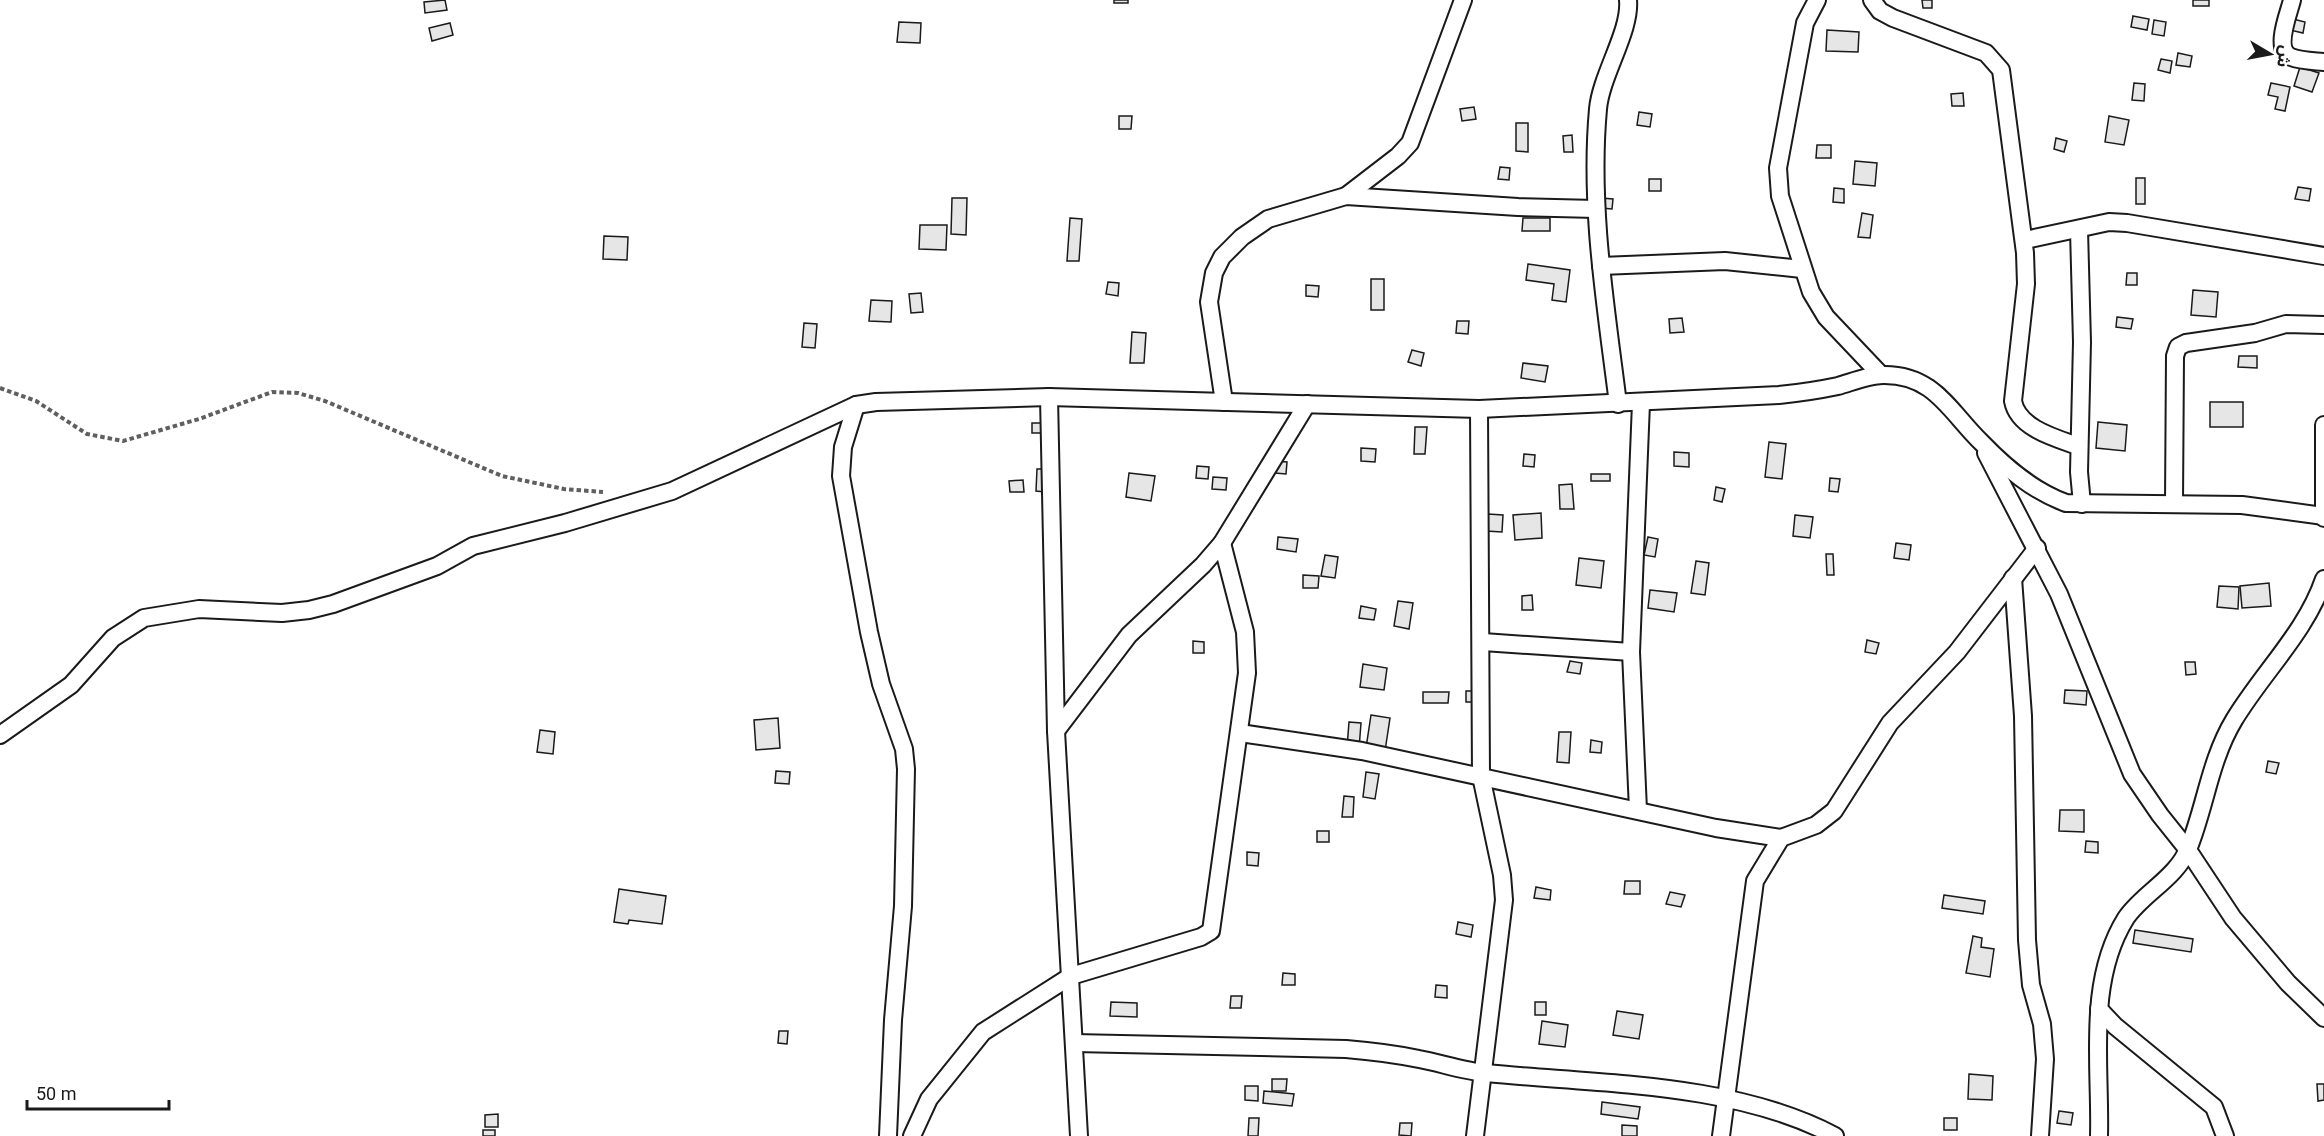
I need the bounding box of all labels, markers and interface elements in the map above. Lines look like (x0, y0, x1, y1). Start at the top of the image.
north arrow (2240, 24, 2300, 84)
text: ش (2273, 44, 2296, 69)
scale bar (27, 1073, 170, 1111)
text: 50 m (36, 1083, 76, 1104)

